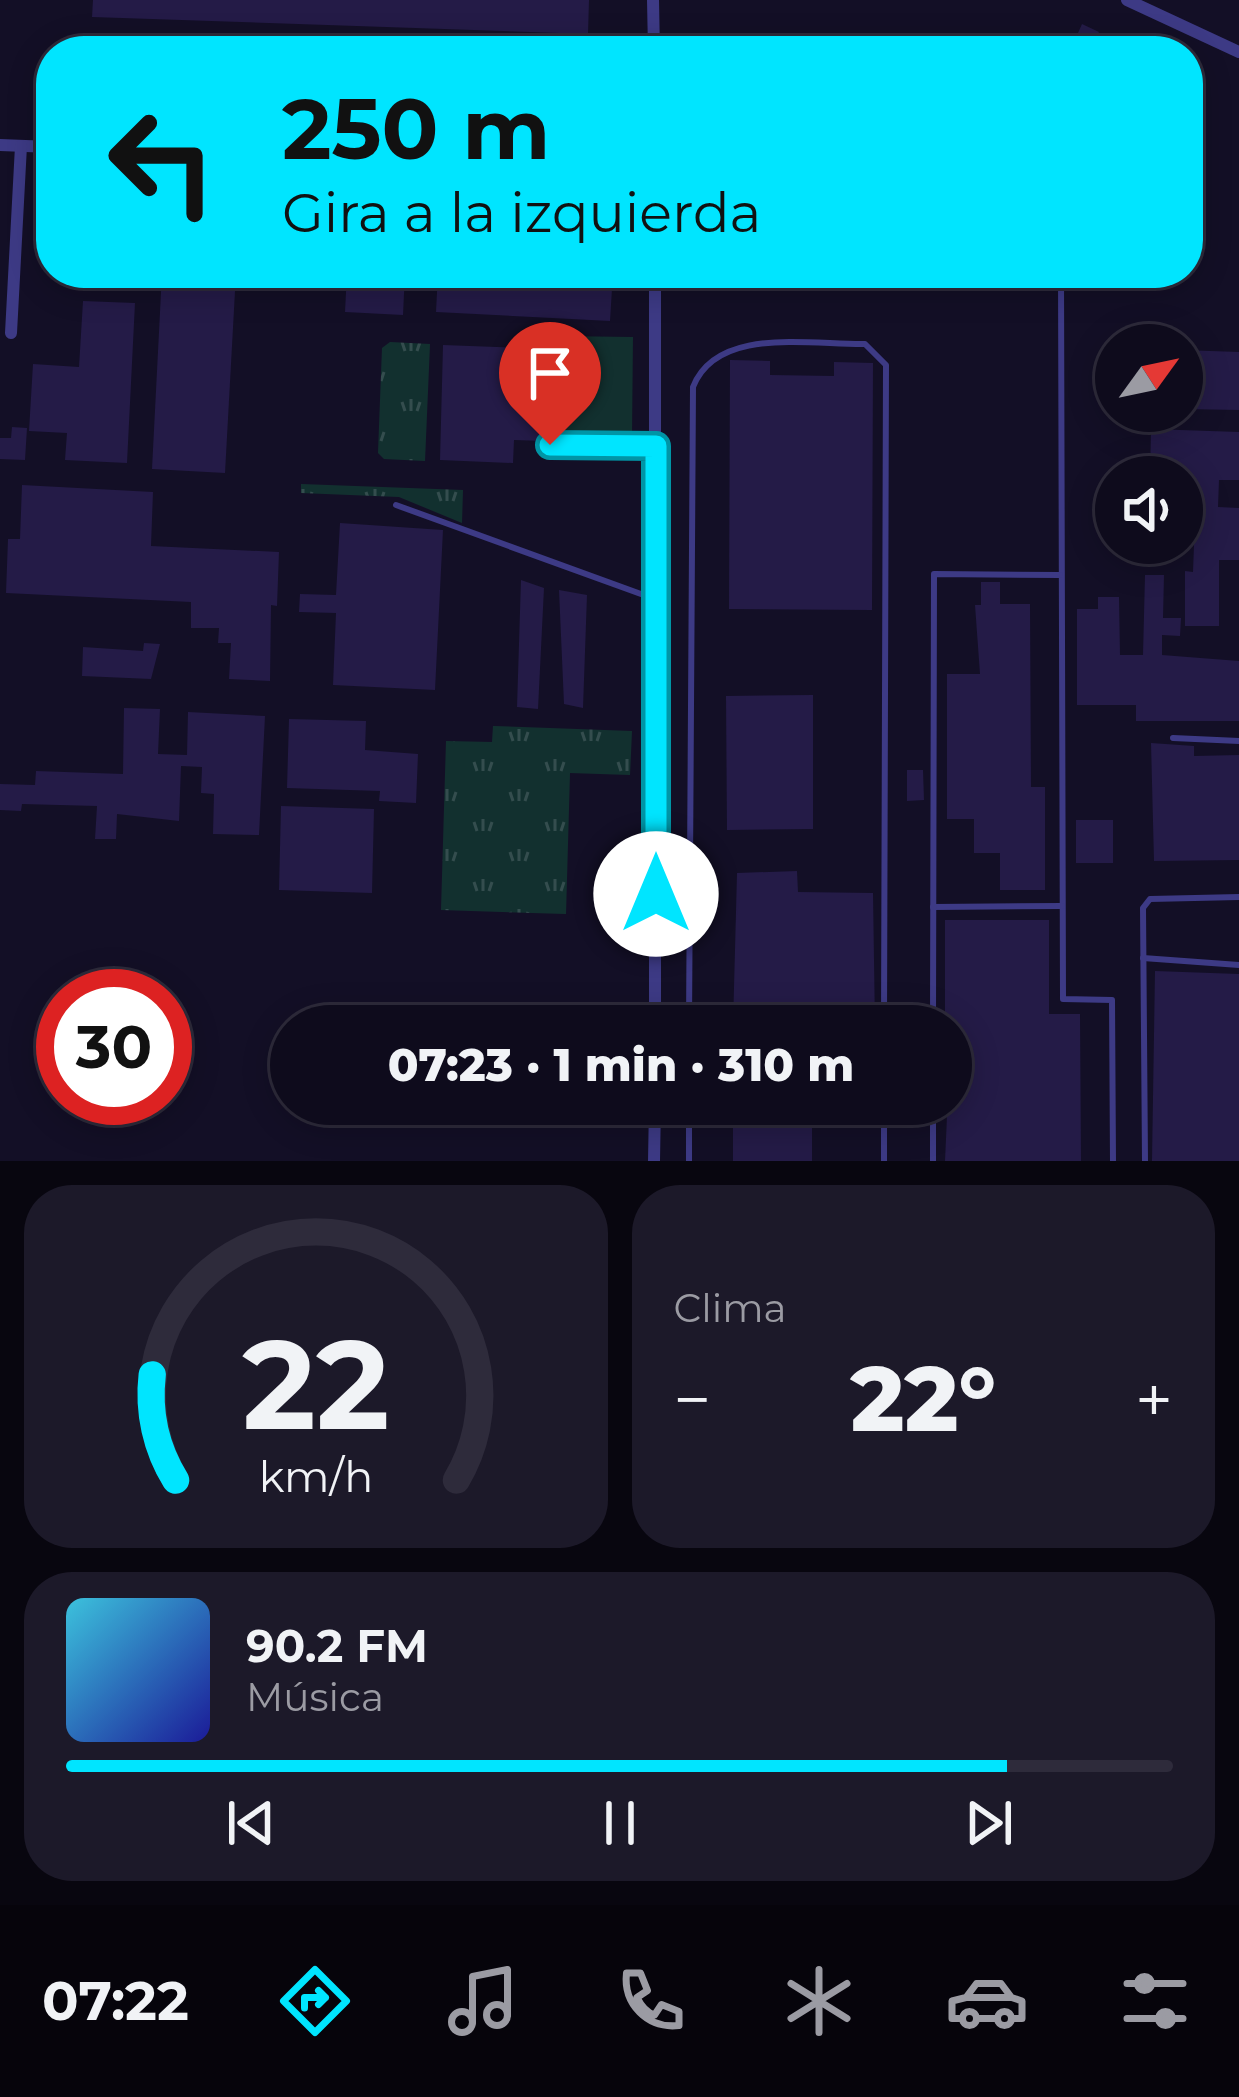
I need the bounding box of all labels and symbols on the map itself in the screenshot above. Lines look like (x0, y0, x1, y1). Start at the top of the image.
pin (499, 322, 601, 445)
north arrow (1095, 324, 1203, 432)
position arrow (593, 831, 719, 957)
speed limit sign: 30 (36, 969, 192, 1125)

